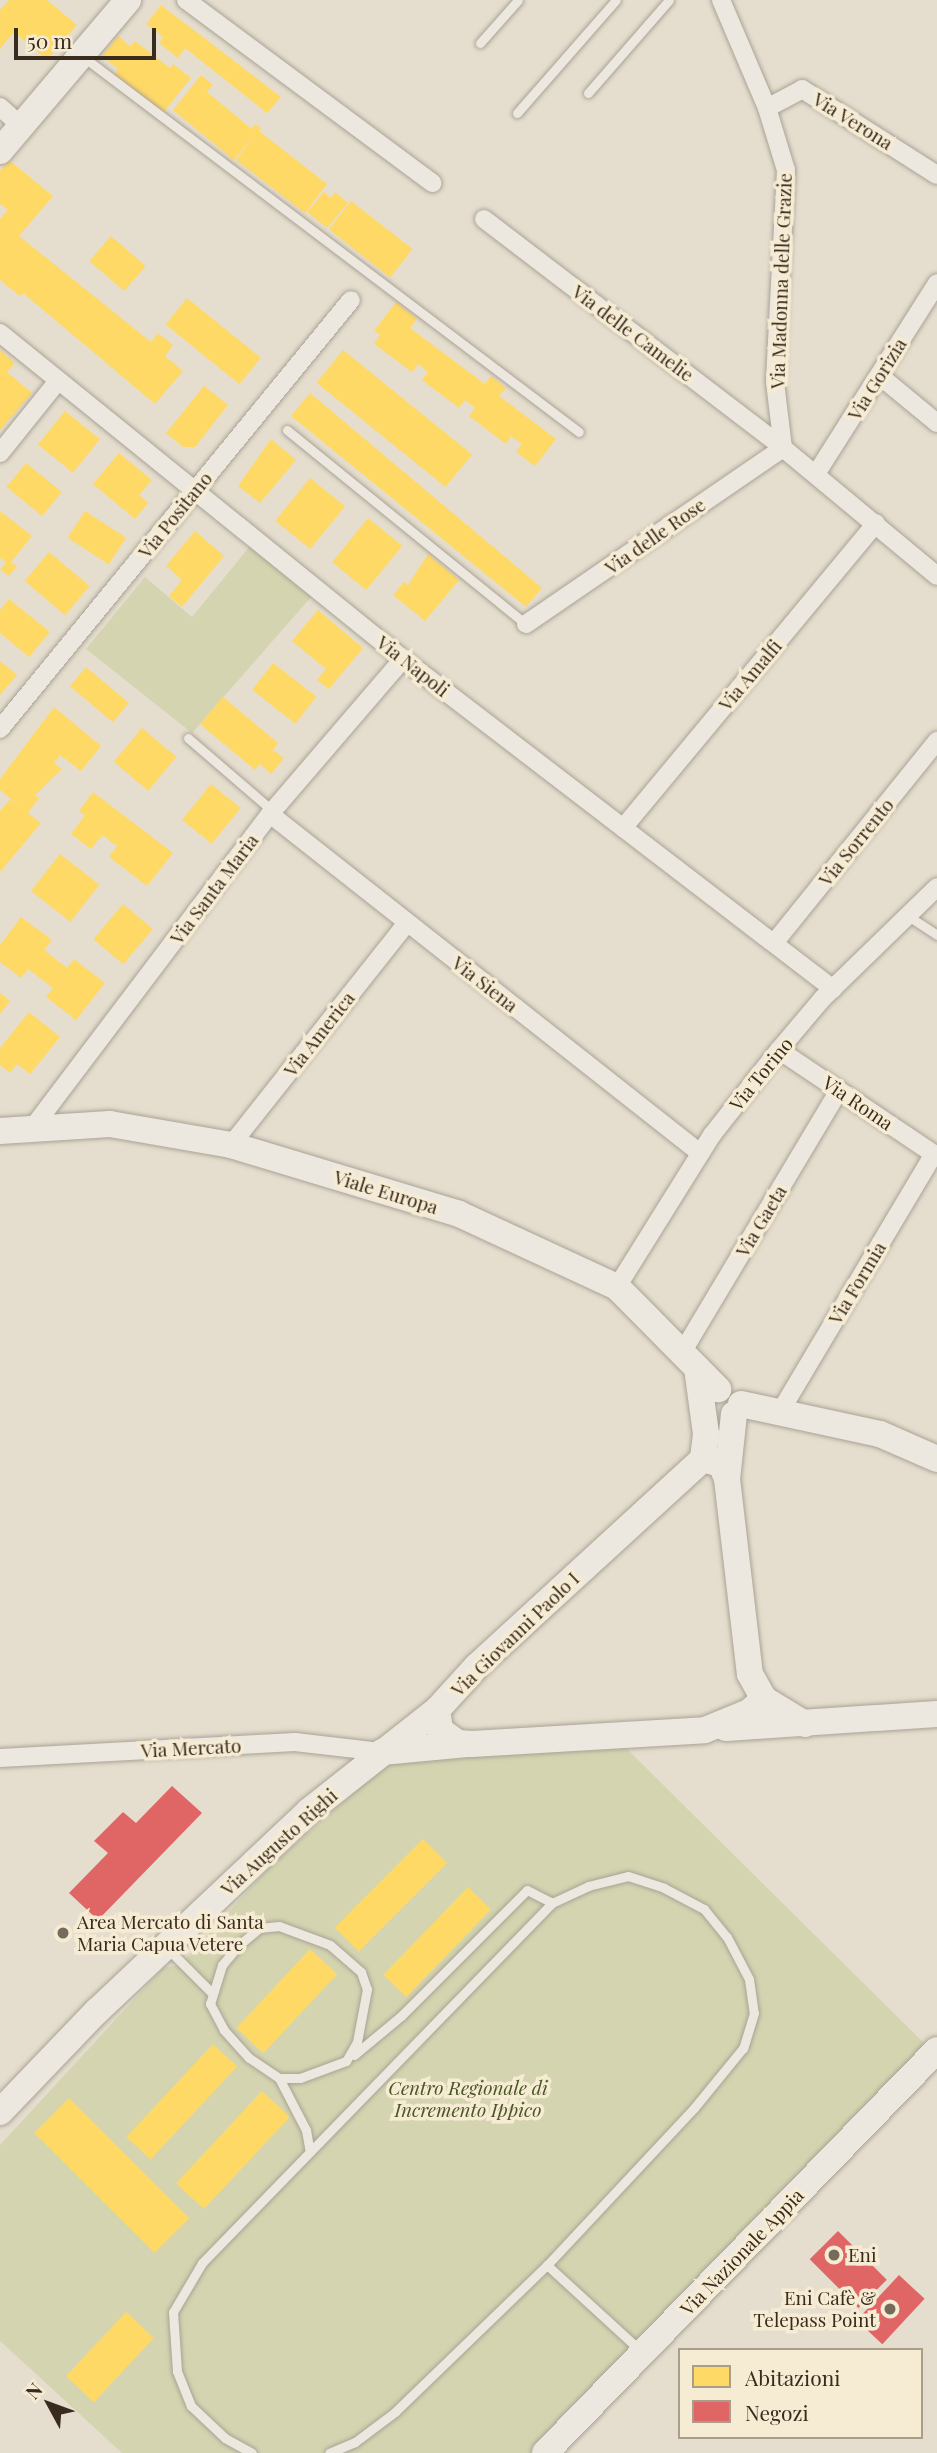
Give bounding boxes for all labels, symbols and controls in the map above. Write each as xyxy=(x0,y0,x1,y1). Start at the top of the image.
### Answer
scale bar xyxy=(18,14,159,58)
text: 50 m xyxy=(27,26,72,54)
street label: Via Verona xyxy=(808,87,898,155)
street label: Via Madonna delle Grazie xyxy=(766,172,796,390)
street label: Via delle Camelie xyxy=(568,280,698,386)
street label: Via Gorizia xyxy=(843,333,911,425)
street label: Via Positano xyxy=(133,467,217,563)
street label: Via delle Rose xyxy=(600,493,710,579)
street label: Via Napoli xyxy=(372,631,454,701)
street label: Via Amalfi xyxy=(713,634,787,716)
street label: Via Sorrento xyxy=(814,793,898,891)
street label: Via Santa Maria xyxy=(165,829,263,949)
street label: Via Siena xyxy=(447,951,523,1017)
street label: Via America xyxy=(279,987,359,1081)
street label: Via Torino xyxy=(724,1032,798,1116)
street label: Via Roma xyxy=(818,1071,898,1135)
street label: Viale Europa xyxy=(331,1165,441,1219)
street label: Via Gaeta xyxy=(731,1181,791,1261)
street label: Via Formia xyxy=(823,1238,891,1328)
street label: Via Giovanni Paolo I xyxy=(446,1567,584,1701)
street label: Via Mercato xyxy=(140,1734,242,1762)
street label: Via Augusto Righi xyxy=(216,1783,342,1901)
place label: Area Mercato di Santa Maria Capua Vetere xyxy=(77,1911,264,1955)
marker: Area Mercato di Santa Maria Capua Vetere xyxy=(55,1925,71,1941)
park label: Centro Regionale di Incremento Ippico xyxy=(388,2077,548,2121)
street label: Via Nazionale Appia xyxy=(675,2184,809,2320)
place label: Eni xyxy=(848,2244,876,2266)
marker: Eni xyxy=(826,2247,842,2263)
place label: Eni Cafè & Telepass Point xyxy=(753,2287,876,2331)
marker: Eni Cafè & Telepass Point xyxy=(882,2301,898,2317)
legend xyxy=(678,2348,923,2439)
text: Abitazioni xyxy=(745,2363,840,2391)
north arrow xyxy=(14,2369,84,2439)
text: N xyxy=(19,2377,47,2404)
text: Negozi xyxy=(745,2398,809,2426)

